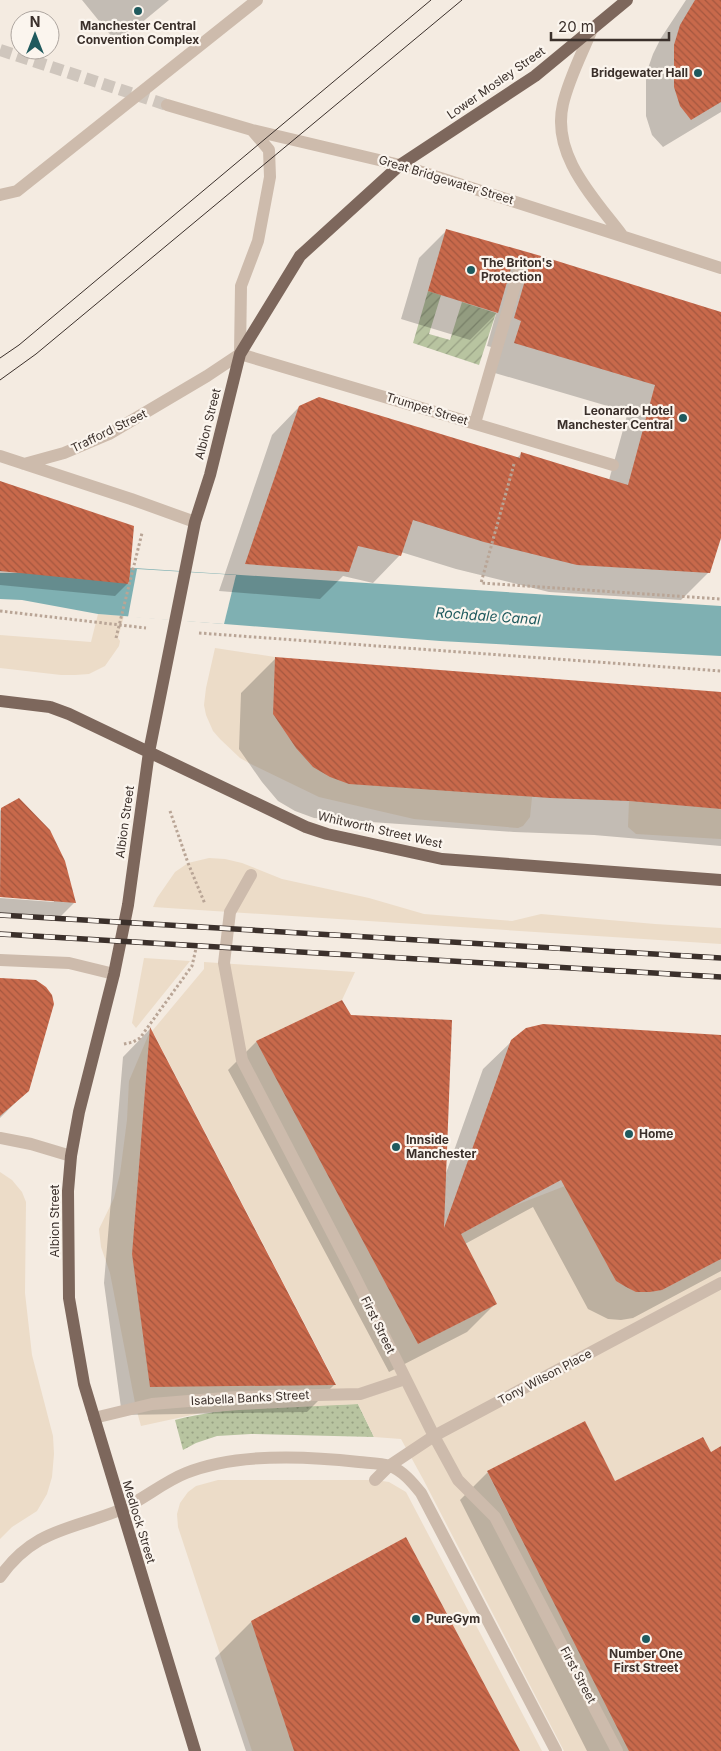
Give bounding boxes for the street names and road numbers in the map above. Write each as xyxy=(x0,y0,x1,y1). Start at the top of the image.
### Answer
street label: Lower Mosley Street xyxy=(444,43,548,122)
street label: Great Bridgewater Street xyxy=(377,152,516,207)
street label: Albion Street xyxy=(191,387,224,461)
street label: Trumpet Street xyxy=(384,389,470,428)
street label: Trafford Street xyxy=(68,406,149,455)
street label: Albion Street xyxy=(112,785,137,859)
street label: Whitworth Street West xyxy=(316,808,444,851)
street label: Albion Street xyxy=(47,1184,62,1257)
street label: First Street xyxy=(358,1294,399,1356)
street label: Tony Wilson Place xyxy=(495,1346,594,1408)
street label: Isabella Banks Street xyxy=(190,1387,310,1408)
street label: Medlock Street xyxy=(120,1479,159,1565)
street label: First Street xyxy=(557,1644,600,1706)

